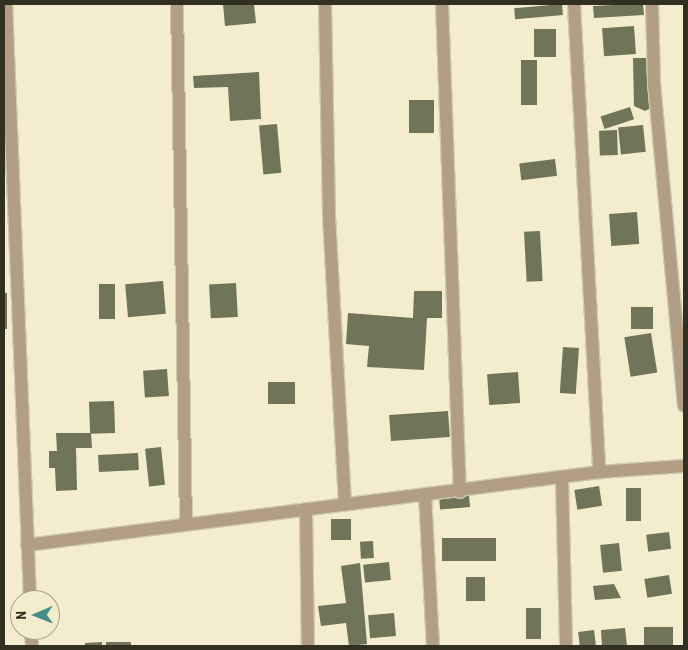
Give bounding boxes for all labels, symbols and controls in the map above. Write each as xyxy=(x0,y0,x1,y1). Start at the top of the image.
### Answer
north arrow xyxy=(10,590,60,640)
text: N xyxy=(13,611,29,620)

